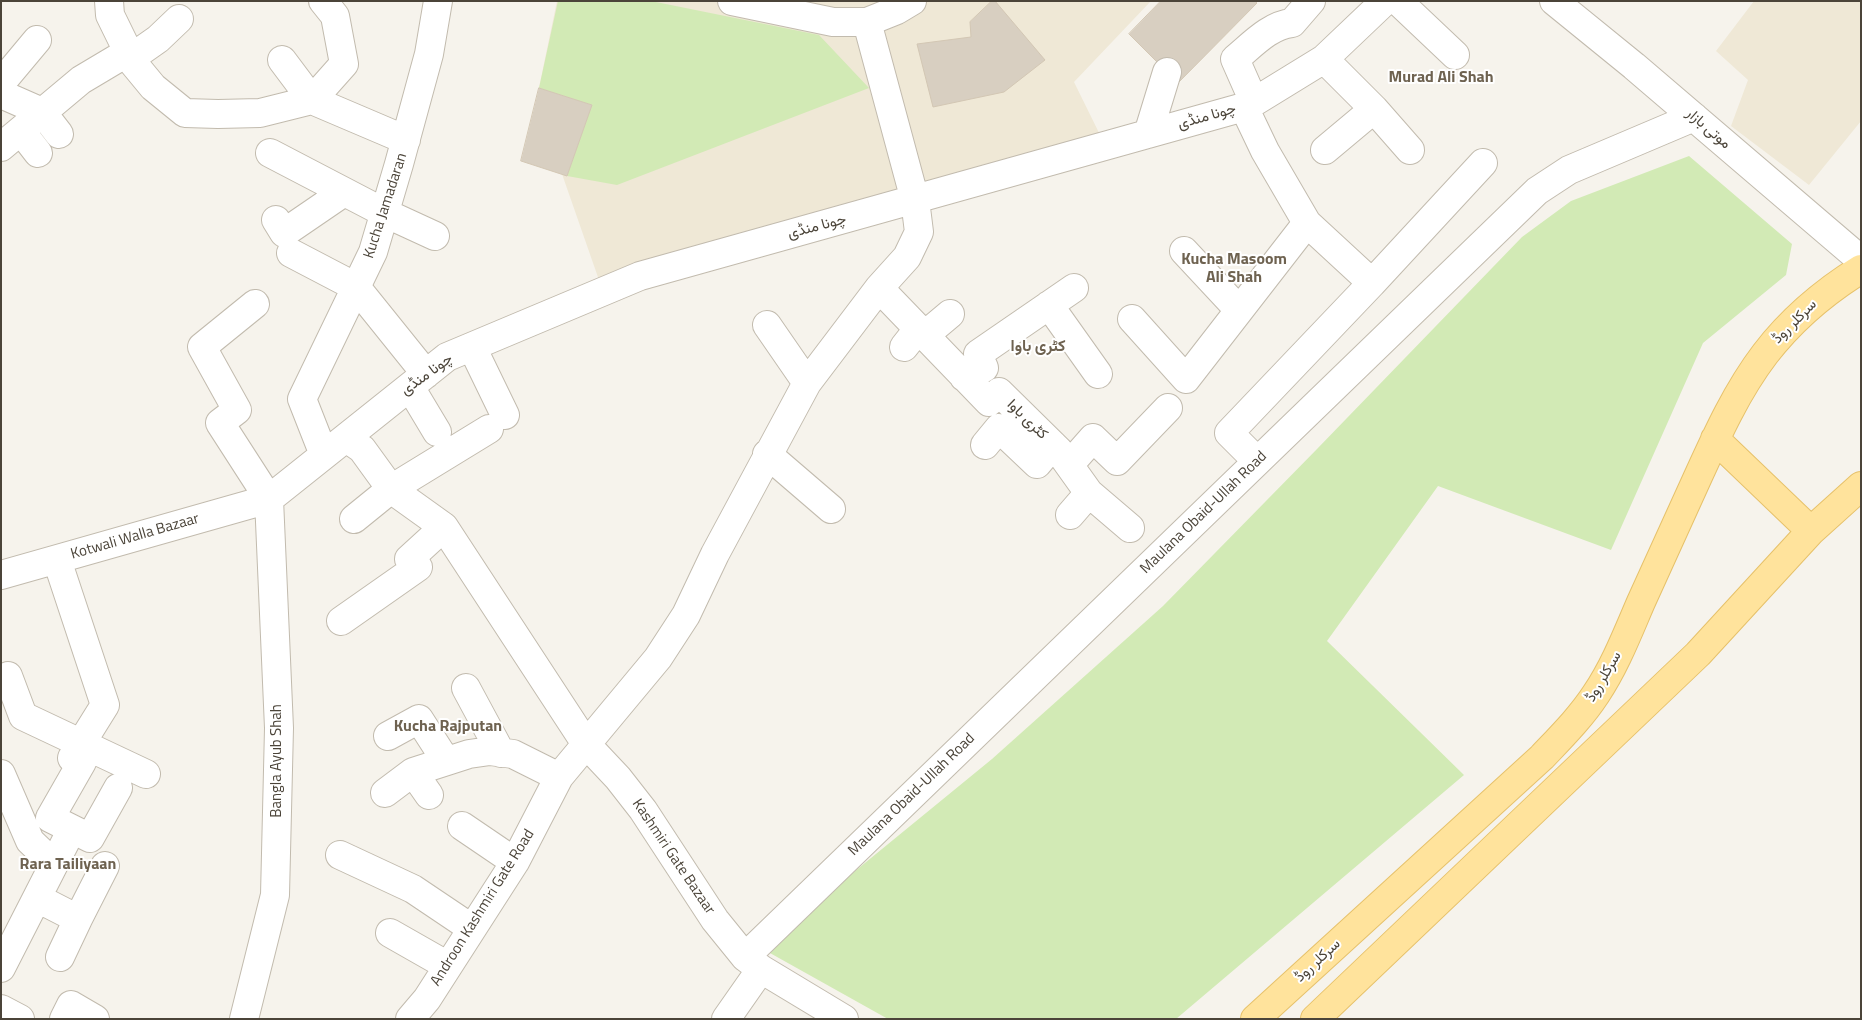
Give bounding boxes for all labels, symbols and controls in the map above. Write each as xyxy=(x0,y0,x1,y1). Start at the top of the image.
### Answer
district label: Murad Ali Shah xyxy=(1388,68,1494,88)
street label: چونا منڈی xyxy=(1176,100,1238,134)
street label: موتی بازار xyxy=(1682,105,1734,153)
street label: Kucha Jamadaran xyxy=(360,151,412,261)
street label: چونا منڈی xyxy=(786,211,848,243)
district label: Kucha Masoom Ali Shah xyxy=(1181,250,1287,288)
street label: سرکلر روڈ xyxy=(1769,296,1821,348)
district label: کٹری باوا xyxy=(1010,337,1066,357)
street label: چونا منڈی xyxy=(398,350,456,400)
street label: کٹری باوا xyxy=(1003,396,1051,444)
street label: Maulana Obaid-Ullah Road xyxy=(1137,448,1271,578)
street label: Kotwali Walla Bazaar xyxy=(69,510,201,564)
street label: سرکلر روڈ xyxy=(1582,648,1626,706)
street label: Bangla Ayub Shah xyxy=(268,704,286,818)
district label: Kucha Rajputan xyxy=(394,717,502,737)
street label: Maulana Obaid-Ullah Road xyxy=(845,730,979,860)
street label: Kashmiri Gate Bazaar xyxy=(628,796,718,918)
street label: Androon Kashmiri Gate Road xyxy=(427,826,539,990)
district label: Rara Tailiyaan xyxy=(20,855,116,875)
street label: سرکلر روڈ xyxy=(1292,935,1344,987)

